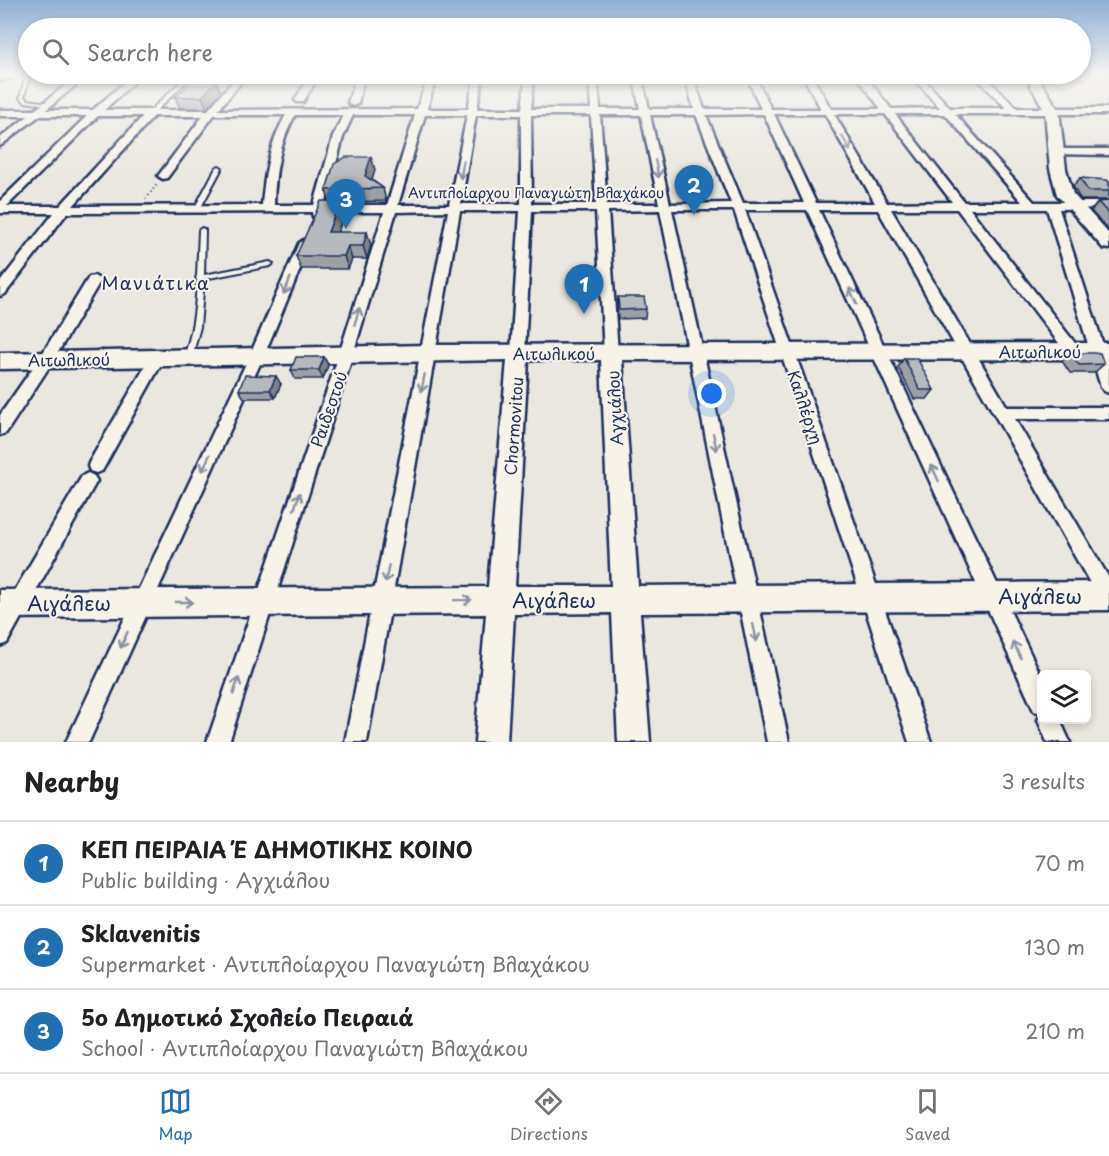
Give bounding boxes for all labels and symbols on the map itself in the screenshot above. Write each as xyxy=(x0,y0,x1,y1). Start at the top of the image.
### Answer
one-way arrow xyxy=(840,134,852,151)
one-way arrow xyxy=(652,159,663,179)
one-way arrow xyxy=(456,160,467,179)
pin: 2 xyxy=(674,166,714,215)
pin: 3 xyxy=(326,180,366,229)
street label: Αντιπλοίαρχου Παναγιώτη Βλαχάκου xyxy=(408,182,664,203)
pin: 1 xyxy=(564,264,604,314)
district label: Μανιάτικα xyxy=(102,269,210,296)
one-way arrow xyxy=(281,276,292,294)
one-way arrow xyxy=(846,288,858,306)
one-way arrow xyxy=(352,307,363,326)
street label: Αιτωλικού xyxy=(999,339,1081,363)
street label: Αιτωλικού xyxy=(513,341,595,365)
street label: Αιτωλικού xyxy=(28,346,110,372)
street label: Καλλέργη xyxy=(782,367,830,447)
street label: Ραιδεστού xyxy=(304,368,352,450)
street label: Αγχιάλου xyxy=(600,370,628,446)
one-way arrow xyxy=(417,372,428,392)
street label: Chormovitou xyxy=(498,376,528,476)
your location xyxy=(697,379,726,408)
one-way arrow xyxy=(710,432,721,452)
one-way arrow xyxy=(200,454,212,472)
one-way arrow xyxy=(928,465,940,483)
one-way arrow xyxy=(293,492,304,511)
one-way arrow xyxy=(381,564,392,583)
street label: Αιγάλεω xyxy=(998,581,1082,611)
street label: Αιγάλεω xyxy=(512,585,596,615)
street label: Αιγάλεω xyxy=(27,588,111,618)
one-way arrow xyxy=(453,595,473,606)
one-way arrow xyxy=(174,596,194,608)
one-way arrow xyxy=(750,623,761,642)
one-way arrow xyxy=(117,630,129,648)
one-way arrow xyxy=(1010,642,1022,660)
one-way arrow xyxy=(231,677,242,696)

